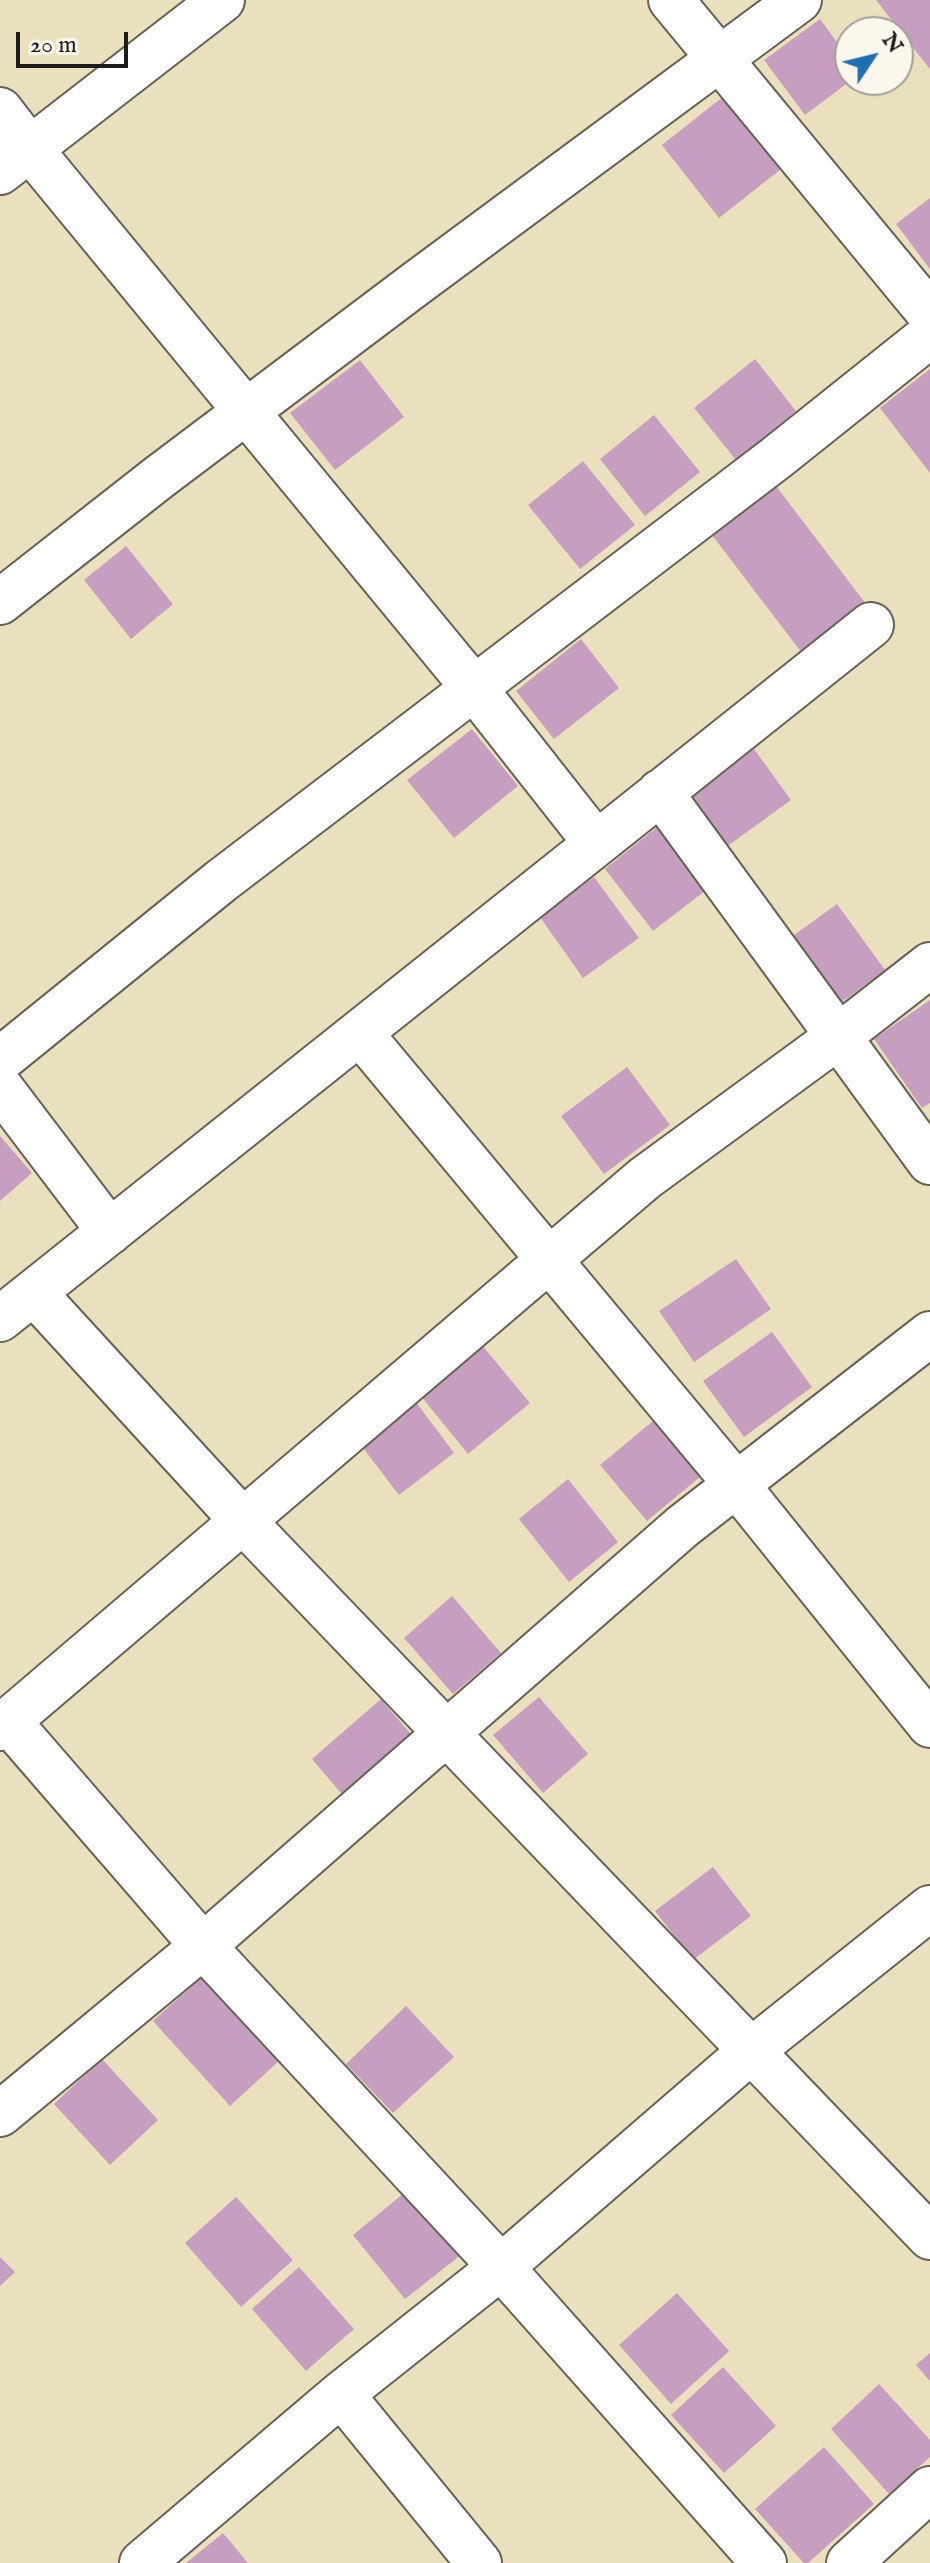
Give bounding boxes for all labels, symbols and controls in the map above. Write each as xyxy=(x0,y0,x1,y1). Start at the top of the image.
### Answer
scale bar xyxy=(20,16,132,66)
north arrow xyxy=(834,16,914,96)
text: N xyxy=(875,28,909,59)
text: 20 m xyxy=(30,30,77,61)

